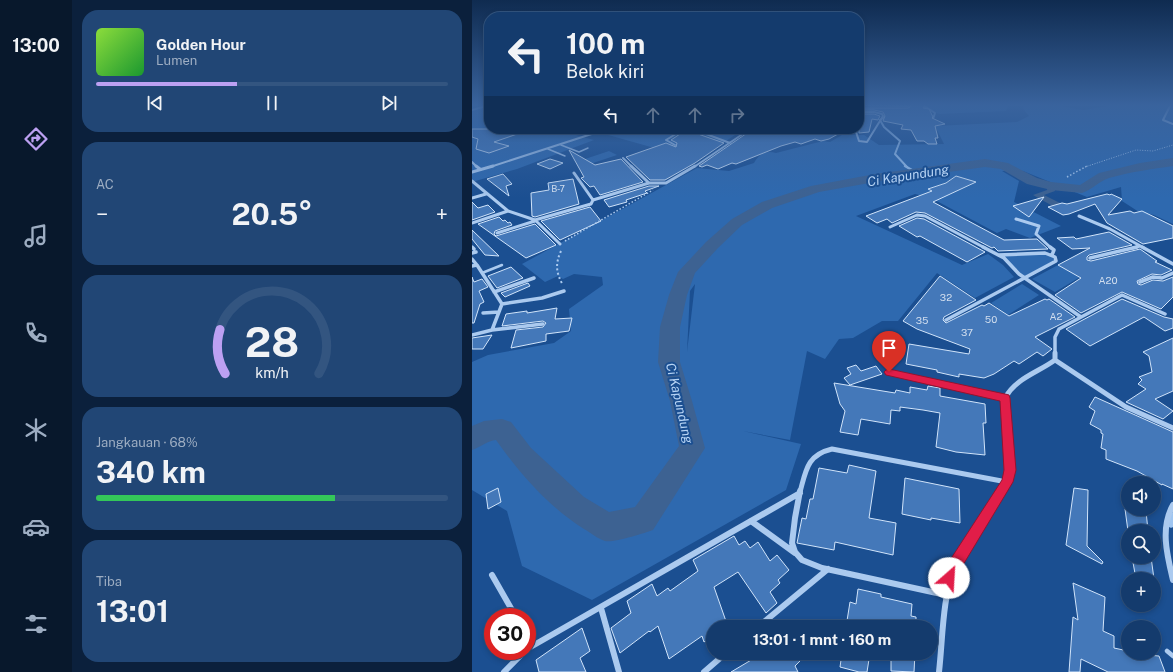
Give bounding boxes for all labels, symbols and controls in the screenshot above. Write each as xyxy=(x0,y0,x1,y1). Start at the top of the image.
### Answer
text: 100 m xyxy=(566,27,645,60)
icon: left xyxy=(500,28,552,80)
text: 13:00 xyxy=(12,35,60,56)
text: Golden Hour xyxy=(156,36,246,53)
text: Lumen xyxy=(156,53,197,68)
text: Belok kiri xyxy=(566,61,644,82)
icon: previous xyxy=(144,92,166,114)
icon: pause xyxy=(261,92,283,114)
icon: next xyxy=(378,92,400,114)
icon: left xyxy=(600,104,622,126)
icon: ahead xyxy=(642,104,664,126)
icon: ahead xyxy=(684,104,706,126)
icon: right xyxy=(726,104,748,126)
icon: directions xyxy=(22,125,50,153)
water label: Ci Kapundung xyxy=(866,162,950,189)
text: AC xyxy=(96,177,114,192)
house number: B-7 xyxy=(551,183,565,194)
text: 20.5° xyxy=(232,196,312,232)
text: − xyxy=(96,201,108,227)
text: + xyxy=(436,201,448,227)
icon: music xyxy=(22,222,50,250)
house number: A20 xyxy=(1098,274,1118,286)
house number: 32 xyxy=(940,291,952,303)
house number: A2 xyxy=(1049,310,1063,322)
house number: 50 xyxy=(985,313,997,325)
house number: 35 xyxy=(916,314,928,326)
text: 28 xyxy=(245,317,299,366)
icon: phone xyxy=(22,319,50,347)
house number: 37 xyxy=(961,326,973,338)
pin xyxy=(872,331,906,372)
icon: arrive xyxy=(878,337,900,359)
water label: Ci Kapundung xyxy=(663,361,696,445)
text: km/h xyxy=(255,364,289,381)
icon: climate xyxy=(22,416,50,444)
text: Jangkauan · 68% xyxy=(96,435,198,450)
text: 340 km xyxy=(96,454,206,490)
map controls xyxy=(1121,476,1161,660)
button: sound xyxy=(1121,476,1161,516)
icon: car xyxy=(22,513,50,541)
button: search xyxy=(1121,524,1161,564)
position arrow xyxy=(928,557,970,599)
button: + xyxy=(1121,572,1161,612)
text: Tiba xyxy=(96,574,122,589)
text: 13:01 xyxy=(96,593,169,629)
speed limit sign: 30 xyxy=(484,608,536,660)
icon: filters xyxy=(22,610,50,638)
button: − xyxy=(1121,620,1161,660)
text: 13:01 · 1 mnt · 160 m xyxy=(753,631,891,648)

